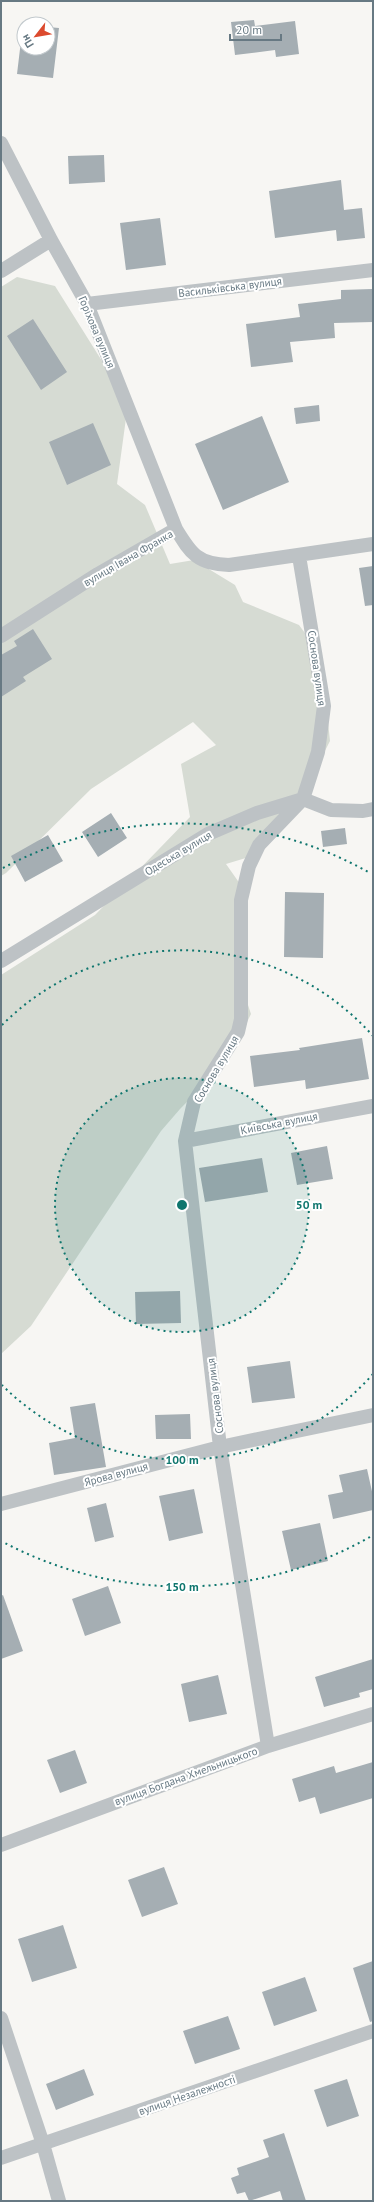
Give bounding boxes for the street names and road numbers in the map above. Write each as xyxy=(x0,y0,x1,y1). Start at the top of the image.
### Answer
street label: Васильківська вулиця xyxy=(177,274,283,300)
street label: Горіхова вулиця xyxy=(76,294,118,370)
street label: вулиця Івана Франка xyxy=(81,527,175,589)
street label: Соснова вулиця xyxy=(305,630,329,706)
street label: Одеська вулиця xyxy=(142,828,214,878)
street label: Соснова вулиця xyxy=(190,1033,242,1105)
street label: Київська вулиця xyxy=(239,1109,319,1137)
street label: Соснова вулиця xyxy=(203,1358,227,1434)
street label: Ярова вулиця xyxy=(83,1459,149,1489)
street label: вулиця Богдана Хмельницького xyxy=(113,1744,260,1808)
street label: вулиця Незалежності xyxy=(137,2072,237,2118)

